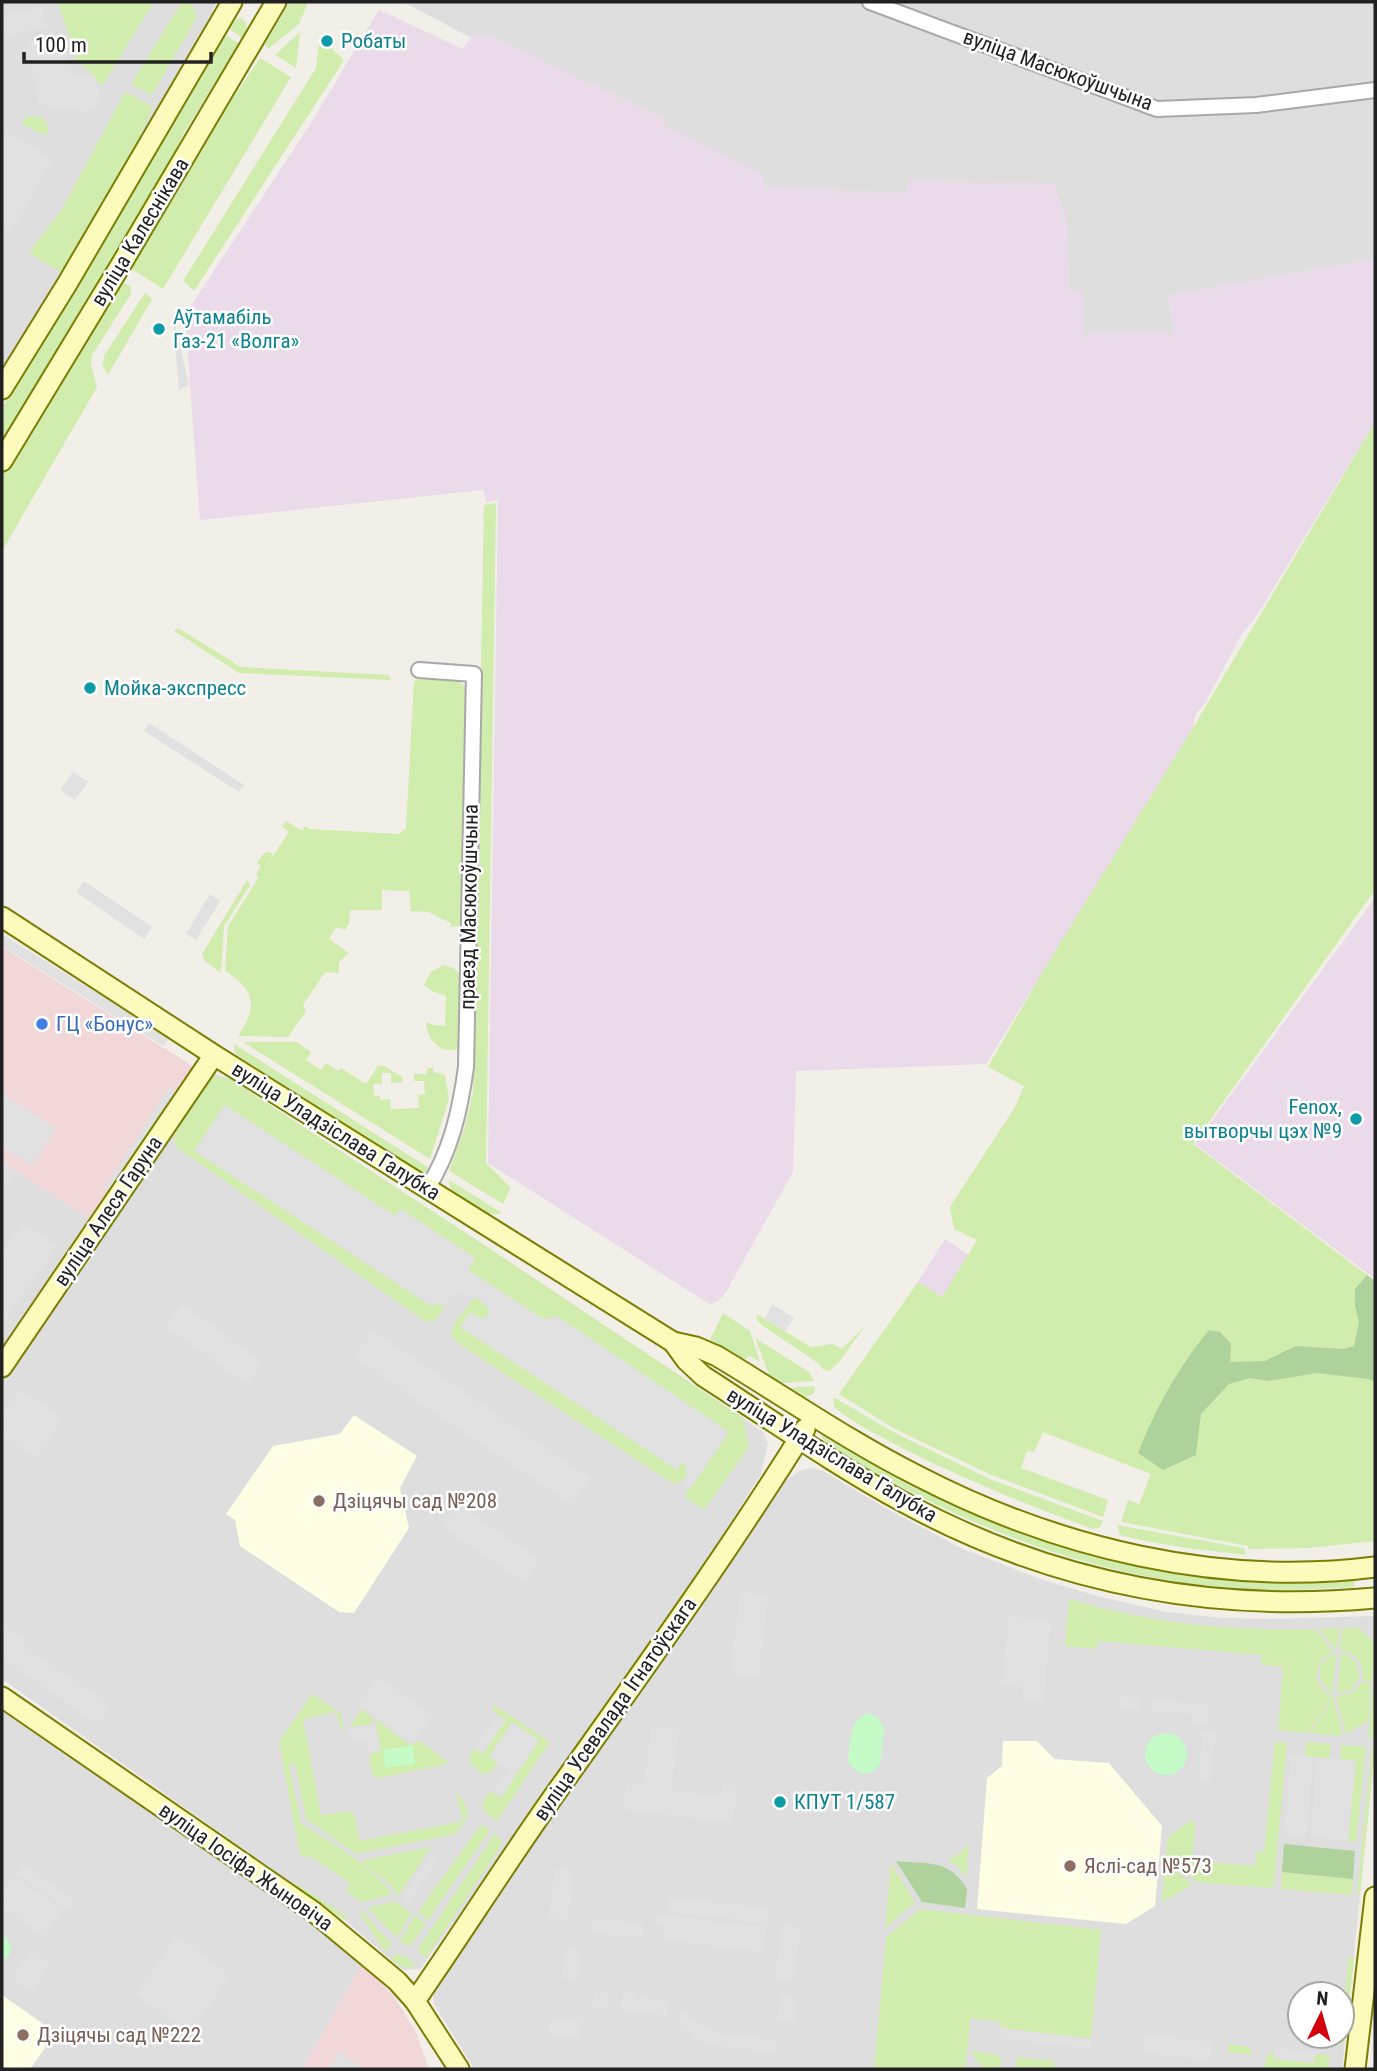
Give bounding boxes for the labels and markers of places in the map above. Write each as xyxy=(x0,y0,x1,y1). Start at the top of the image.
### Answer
place label: Робаты xyxy=(341,29,406,53)
marker: Робаты xyxy=(319,33,335,49)
place label: Аўтамабіль Газ-21 «Волга» xyxy=(173,305,299,353)
marker: Аўтамабіль Газ-21 «Волга» xyxy=(151,321,167,337)
place label: Мойка-экспресс xyxy=(104,676,246,700)
marker: Мойка-экспресс xyxy=(82,680,98,696)
place label: ГЦ «Бонус» xyxy=(56,1012,153,1036)
marker: ГЦ «Бонус» xyxy=(34,1016,50,1032)
place label: Fenox, вытворчы цэх №9 xyxy=(1184,1095,1342,1143)
marker: Fenox, вытворчы цэх №9 xyxy=(1348,1111,1364,1127)
place label: Дзіцячы сад №208 xyxy=(333,1489,497,1513)
marker: Дзіцячы сад №208 xyxy=(311,1493,327,1509)
place label: КПУТ 1/587 xyxy=(794,1790,895,1814)
marker: КПУТ 1/587 xyxy=(772,1794,788,1810)
place label: Яслі-сад №573 xyxy=(1084,1854,1212,1878)
marker: Яслі-сад №573 xyxy=(1062,1858,1078,1874)
place label: Дзіцячы сад №222 xyxy=(37,2023,201,2047)
marker: Дзіцячы сад №222 xyxy=(15,2027,31,2043)

